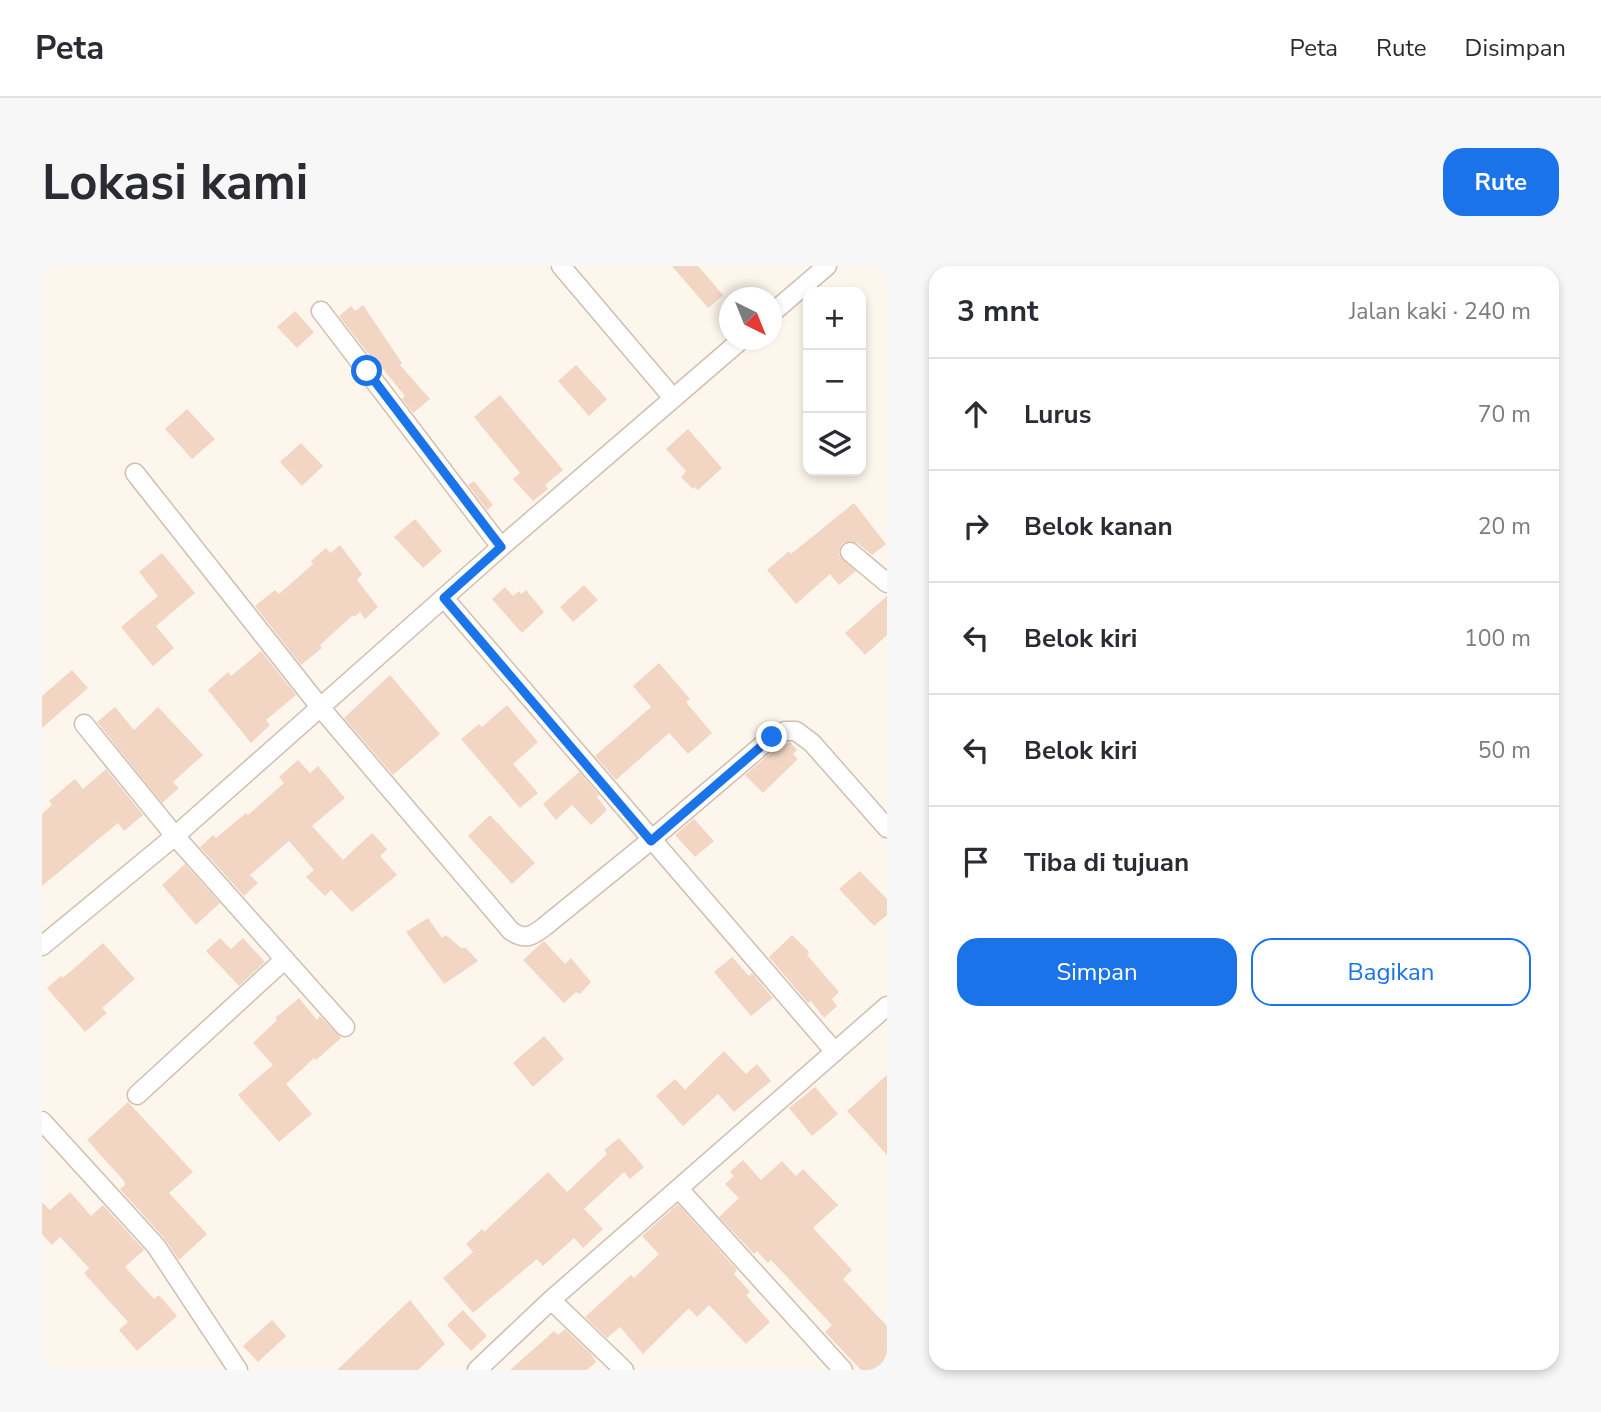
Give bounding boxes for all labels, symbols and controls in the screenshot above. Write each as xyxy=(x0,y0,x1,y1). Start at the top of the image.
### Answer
text: Peta xyxy=(35,26,104,71)
text: Peta xyxy=(1289,32,1338,64)
text: Rute xyxy=(1376,32,1427,64)
text: Disimpan xyxy=(1465,32,1566,64)
button: Rute xyxy=(1443,148,1559,216)
text: Lokasi kami xyxy=(42,149,308,216)
north arrow xyxy=(719,287,782,350)
map controls xyxy=(803,287,866,476)
button: + xyxy=(803,287,866,350)
text: 3 mnt xyxy=(957,291,1038,332)
text: Jalan kaki · 240 m xyxy=(1349,296,1531,327)
button: − xyxy=(803,350,866,413)
route start xyxy=(351,355,382,386)
icon: ahead xyxy=(957,395,995,433)
text: Lurus xyxy=(1024,397,1091,432)
text: 70 m xyxy=(1478,399,1531,430)
button: layers xyxy=(803,413,866,476)
icon: right xyxy=(957,507,995,545)
text: Belok kanan xyxy=(1024,509,1173,544)
text: 20 m xyxy=(1478,511,1531,542)
icon: left xyxy=(957,619,995,657)
text: Belok kiri xyxy=(1024,621,1137,656)
text: 100 m xyxy=(1464,623,1531,654)
route end xyxy=(756,721,787,752)
icon: left xyxy=(957,731,995,769)
text: Belok kiri xyxy=(1024,733,1137,768)
text: 50 m xyxy=(1478,735,1531,766)
icon: arrive xyxy=(957,843,995,881)
text: Tiba di tujuan xyxy=(1024,845,1189,880)
button: Simpan xyxy=(957,938,1237,1006)
button: Bagikan xyxy=(1251,938,1531,1006)

